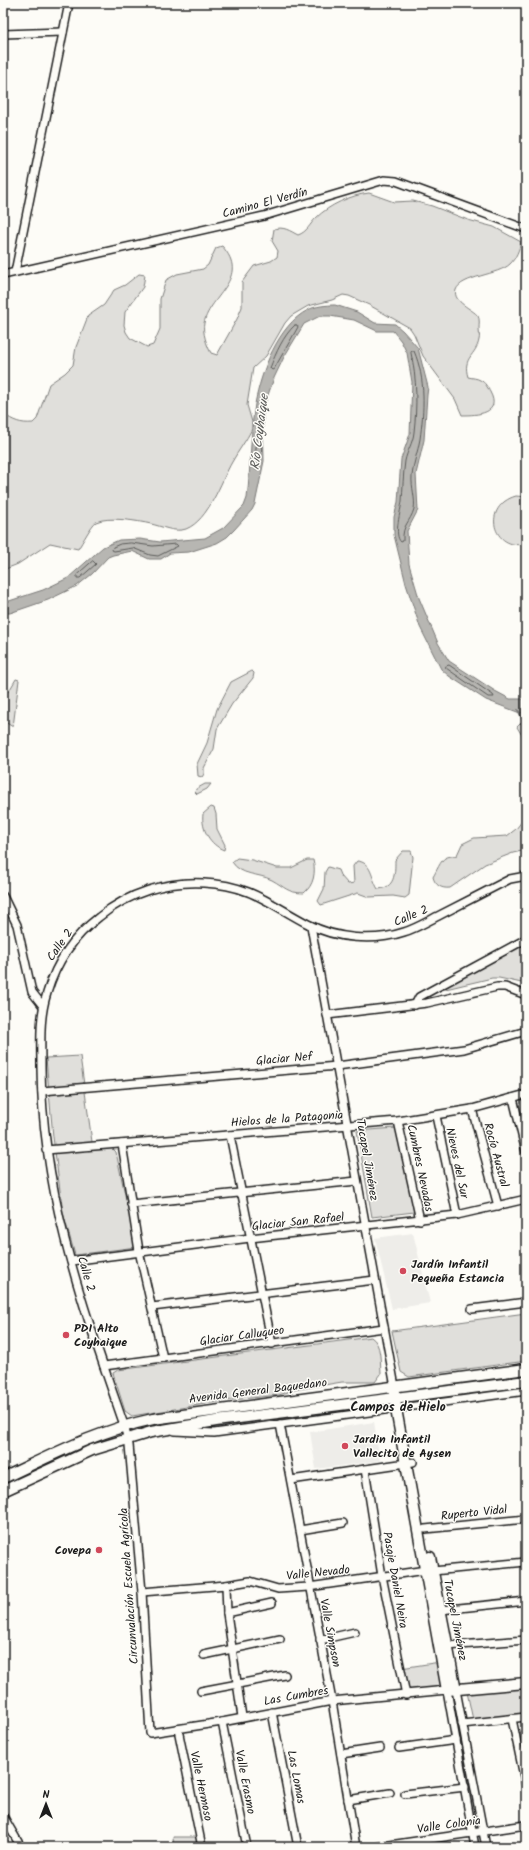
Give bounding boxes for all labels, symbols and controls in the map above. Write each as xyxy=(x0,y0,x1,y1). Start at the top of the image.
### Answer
street label: Camino El Verdín xyxy=(220,182,310,224)
water label: Río Coyhaique xyxy=(245,392,275,471)
street label: Calle 2 xyxy=(391,900,431,932)
street label: Calle 2 xyxy=(42,925,78,965)
street label: Glaciar Nef xyxy=(255,1047,314,1071)
street label: Hielos de la Patagonia xyxy=(230,1106,344,1132)
street label: Tucapel Jiménez xyxy=(350,1118,384,1202)
street label: Rocío Austral xyxy=(478,1121,514,1190)
street label: Cumbres Nevadas xyxy=(401,1122,439,1214)
street label: Nieves del Sur xyxy=(440,1126,474,1201)
street label: Glaciar San Rafael xyxy=(251,1208,345,1236)
street label: Calle 2 xyxy=(72,1254,100,1294)
place label: Jardín Infantil Pequeña Estancia xyxy=(411,1255,504,1288)
marker: Jardín Infantil Pequeña Estancia xyxy=(398,1266,408,1276)
place label: PDI Alto Coyhaique xyxy=(74,1319,127,1352)
street label: Glaciar Calluqueo xyxy=(198,1321,286,1351)
marker: PDI Alto Coyhaique xyxy=(61,1330,71,1340)
street label: Avenida General Baquedano xyxy=(188,1373,328,1409)
district label: Campos de Hielo xyxy=(350,1397,446,1418)
place label: Jardin Infantil Vallecito de Aysen xyxy=(353,1430,451,1463)
marker: Jardin Infantil Vallecito de Aysen xyxy=(340,1441,350,1451)
street label: Ruperto Vidal xyxy=(440,1500,508,1526)
street label: Circunvalación Escuela Agrícola xyxy=(114,1507,144,1665)
street label: Pasaje Daniel Neira xyxy=(377,1530,413,1630)
place label: Covepa xyxy=(55,1541,91,1560)
marker: Covepa xyxy=(94,1545,104,1555)
street label: Valle Nevado xyxy=(285,1560,351,1586)
street label: Tucapel Jiménez xyxy=(438,1578,472,1662)
street label: Valle Simpson xyxy=(314,1597,346,1669)
street label: Las Cumbres xyxy=(262,1681,330,1711)
street label: Valle Erasmo xyxy=(229,1748,261,1816)
street label: Las Lomas xyxy=(281,1748,311,1806)
street label: Valle Hermoso xyxy=(184,1749,218,1823)
north arrow xyxy=(26,1784,66,1824)
text: N xyxy=(43,1786,50,1804)
street label: Valle Colonia xyxy=(416,1811,482,1839)

